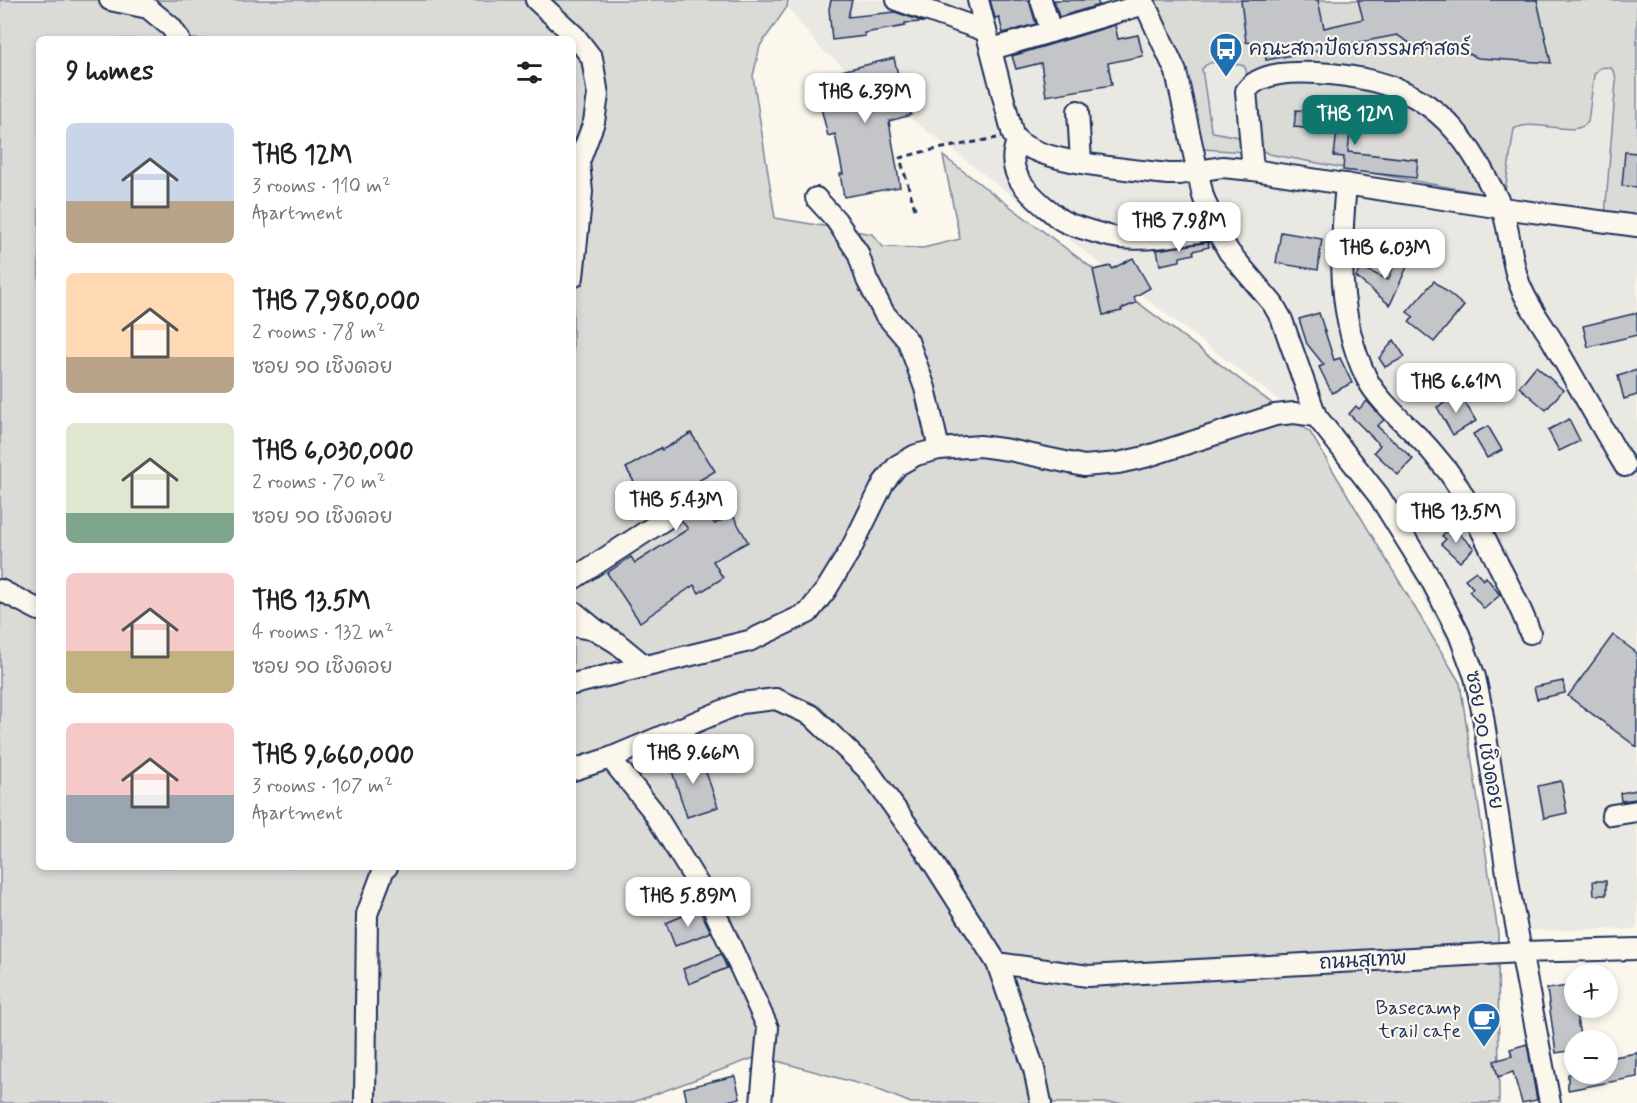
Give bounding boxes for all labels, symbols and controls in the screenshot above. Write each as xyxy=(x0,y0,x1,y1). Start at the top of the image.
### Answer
bus stop icon: คณะสถาปัตยกรรมศาสตร์ xyxy=(1208,31,1244,78)
place label: คณะสถาปัตยกรรมศาสตร์ xyxy=(1249,35,1471,63)
text: 9 homes xyxy=(66,55,154,89)
icon: filters xyxy=(513,56,546,89)
pin: THB 6.39M xyxy=(796,73,934,124)
text: THB 6.39M xyxy=(819,79,911,106)
pin: THB 12M xyxy=(1300,95,1410,146)
text: THB 12M xyxy=(1316,101,1394,128)
text: THB 12M xyxy=(252,139,352,173)
icon: home xyxy=(114,147,186,219)
text: 3 rooms · 110 m² xyxy=(252,173,391,200)
text: Apartment xyxy=(252,200,343,227)
pin: THB 7.98M xyxy=(1110,202,1248,253)
text: THB 7.98M xyxy=(1132,208,1226,235)
pin: THB 6.03M xyxy=(1316,229,1454,280)
text: THB 6.03M xyxy=(1339,235,1431,262)
text: THB 7,980,000 xyxy=(252,285,420,319)
icon: home xyxy=(114,297,186,369)
text: 2 rooms · 78 m² xyxy=(252,319,385,346)
text: ซอย ๑๐ เชิงดอย xyxy=(252,354,393,381)
pin: THB 6.61M xyxy=(1387,363,1525,414)
text: THB 6.61M xyxy=(1411,369,1501,396)
text: THB 6,030,000 xyxy=(252,435,414,469)
icon: home xyxy=(114,447,186,519)
text: 2 rooms · 70 m² xyxy=(252,469,386,496)
pin: THB 5.43M xyxy=(607,481,745,532)
text: THB 5.43M xyxy=(629,487,723,514)
pin: THB 13.5M xyxy=(1387,493,1525,544)
text: THB 13.5M xyxy=(1410,499,1502,526)
text: ซอย ๑๐ เชิงดอย xyxy=(252,504,393,531)
text: THB 13.5M xyxy=(252,585,371,619)
icon: home xyxy=(114,597,186,669)
text: 4 rooms · 132 m² xyxy=(252,619,393,646)
text: ซอย ๑๐ เชิงดอย xyxy=(252,654,393,681)
street label: ซอย ๑๐ เชิงดอย xyxy=(1458,668,1510,812)
pin: THB 9.66M xyxy=(624,734,762,785)
text: THB 9,660,000 xyxy=(252,739,414,773)
text: THB 9.66M xyxy=(647,740,739,767)
icon: home xyxy=(114,747,186,819)
text: 3 rooms · 107 m² xyxy=(252,773,393,800)
text: Apartment xyxy=(252,800,343,827)
pin: THB 5.89M xyxy=(619,877,757,928)
text: THB 5.89M xyxy=(640,883,736,910)
street label: ถนนสุเทพ xyxy=(1319,945,1408,978)
map controls xyxy=(1564,964,1618,1084)
button: + xyxy=(1564,964,1618,1018)
place label: Basecamp trail cafe xyxy=(1376,995,1461,1045)
cafe icon: Basecamp trail cafe xyxy=(1466,1001,1502,1048)
button: − xyxy=(1564,1030,1618,1084)

